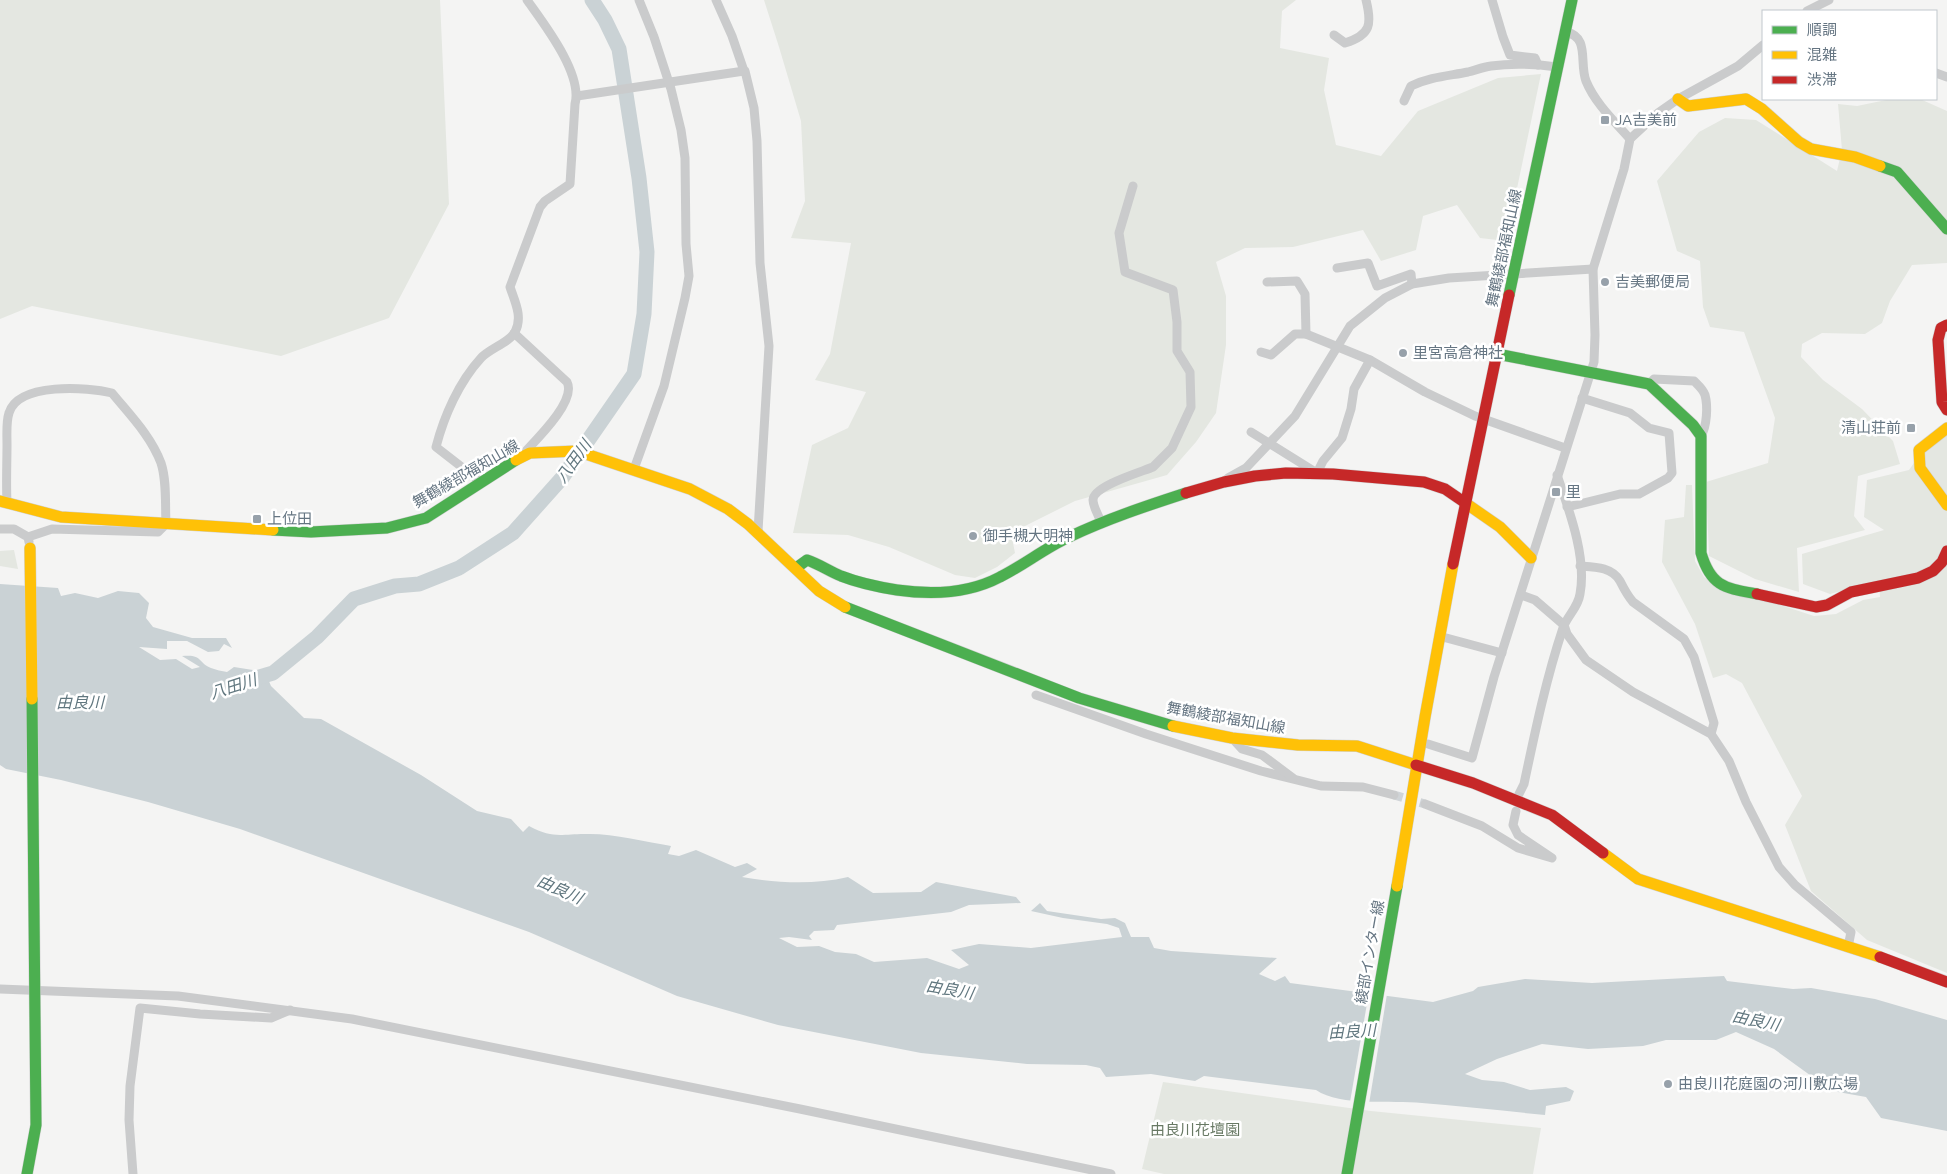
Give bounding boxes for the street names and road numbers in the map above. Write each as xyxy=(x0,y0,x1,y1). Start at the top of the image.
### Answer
street label: 舞鶴綾部福知山線 xyxy=(1483,187,1524,308)
street label: 舞鶴綾部福知山線 xyxy=(410,436,522,511)
street label: 舞鶴綾部福知山線 xyxy=(1166,699,1287,736)
street label: 綾部インター線 xyxy=(1352,899,1387,1005)

